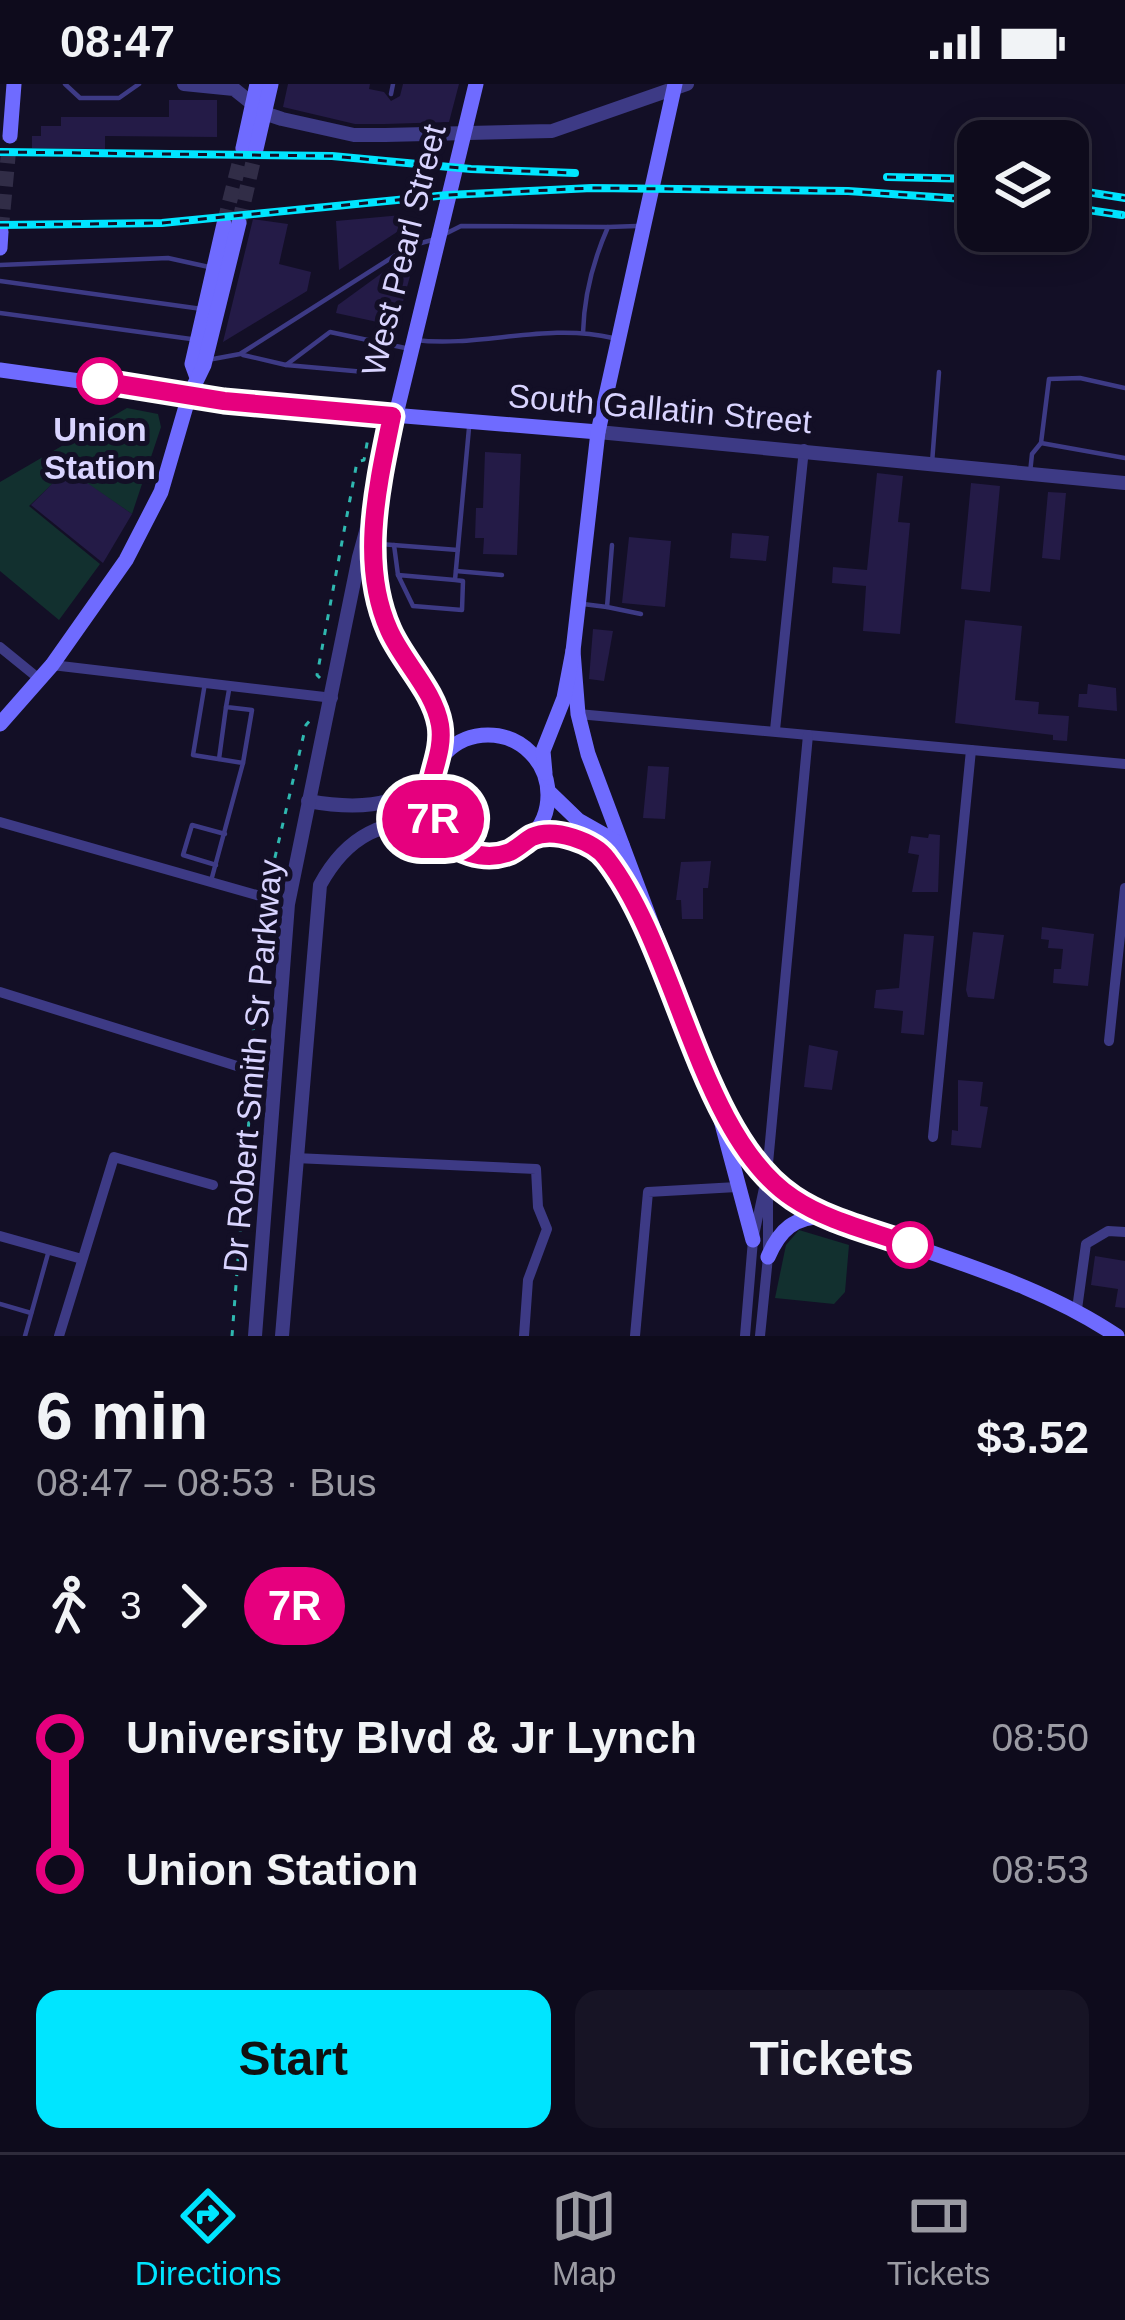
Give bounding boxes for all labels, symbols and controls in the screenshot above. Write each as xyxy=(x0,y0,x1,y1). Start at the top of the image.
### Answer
text: 08:47 xyxy=(60,16,175,67)
street label: West Pearl Street xyxy=(354,120,453,380)
map controls xyxy=(957,120,1089,252)
button: layers xyxy=(957,120,1089,252)
marker: Union Station xyxy=(78,359,122,403)
street label: South Gallatin Street xyxy=(507,377,813,440)
place label: Union Station xyxy=(44,411,156,486)
line badge: 7R xyxy=(379,780,487,858)
text: 7R xyxy=(406,795,460,842)
street label: Dr Robert Smith Sr Parkway xyxy=(216,858,289,1274)
unlabelled marker xyxy=(888,1223,932,1267)
text: 6 min xyxy=(36,1379,208,1453)
text: $3.52 xyxy=(976,1412,1089,1463)
text: 08:47 – 08:53 · Bus xyxy=(36,1461,376,1504)
icon: walk xyxy=(36,1573,102,1639)
icon: forward xyxy=(160,1573,226,1639)
text: 7R xyxy=(268,1582,321,1629)
text: 3 xyxy=(120,1584,142,1627)
text: University Blvd & Jr Lynch xyxy=(126,1712,697,1763)
text: 08:50 xyxy=(991,1716,1089,1759)
text: Union Station xyxy=(126,1844,418,1895)
text: 08:53 xyxy=(991,1848,1089,1891)
button: Start xyxy=(36,1990,551,2128)
button: Tickets xyxy=(575,1990,1089,2128)
tab: Directions xyxy=(135,2183,282,2293)
tab: Map xyxy=(551,2183,617,2293)
tab: Tickets xyxy=(887,2183,990,2293)

